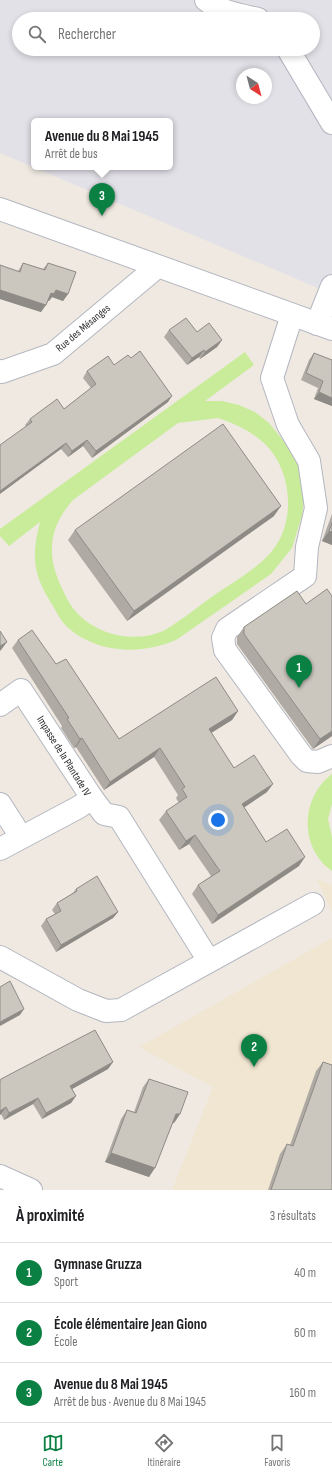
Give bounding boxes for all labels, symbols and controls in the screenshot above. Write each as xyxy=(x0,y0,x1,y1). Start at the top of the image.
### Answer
search box xyxy=(12,12,320,56)
icon: search xyxy=(26,23,48,45)
text: Rechercher xyxy=(58,25,116,44)
north arrow xyxy=(236,68,272,104)
popup xyxy=(31,118,173,170)
text: Avenue du 8 Mai 1945 xyxy=(45,127,159,146)
text: Arrêt de bus xyxy=(45,146,98,162)
pin: 3 xyxy=(89,183,115,216)
street label: Rue des Mésanges xyxy=(53,301,113,355)
pin: 1 xyxy=(286,655,312,688)
street label: Impasse de la Plantade IV xyxy=(34,714,94,798)
your location xyxy=(208,810,228,830)
pin: 2 xyxy=(241,1034,267,1067)
text: À proximité xyxy=(16,1206,84,1226)
text: 3 résultats xyxy=(270,1208,316,1224)
text: Gymnase Gruzza xyxy=(54,1255,142,1274)
text: 1 xyxy=(26,1265,32,1281)
text: 40 m xyxy=(294,1265,316,1281)
text: Sport xyxy=(54,1274,78,1290)
text: École élémentaire Jean Giono xyxy=(54,1315,207,1334)
text: 2 xyxy=(26,1325,32,1341)
text: 60 m xyxy=(294,1325,316,1341)
text: École xyxy=(54,1334,77,1350)
text: Avenue du 8 Mai 1945 xyxy=(54,1375,168,1394)
text: 3 xyxy=(26,1385,32,1401)
text: 160 m xyxy=(290,1385,316,1401)
text: Arrêt de bus · Avenue du 8 Mai 1945 xyxy=(54,1394,206,1410)
tab: Carte xyxy=(42,1432,64,1469)
tab: Itinéraire xyxy=(147,1432,181,1469)
tab: Favoris xyxy=(264,1432,290,1469)

